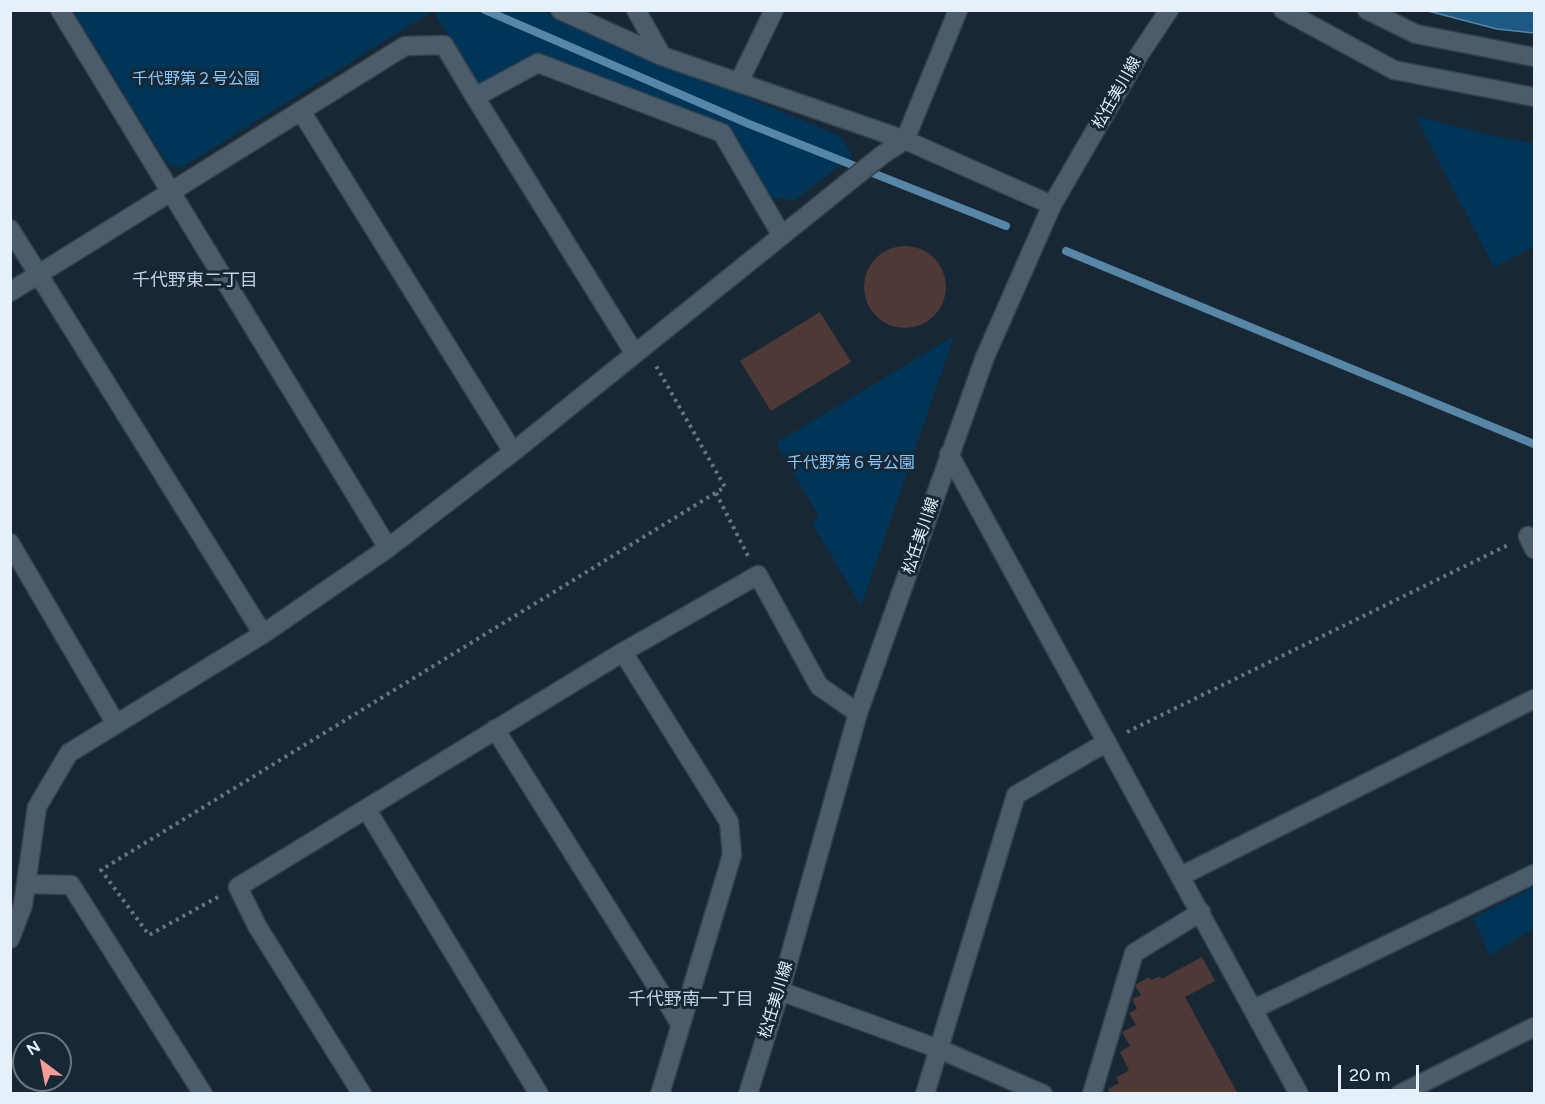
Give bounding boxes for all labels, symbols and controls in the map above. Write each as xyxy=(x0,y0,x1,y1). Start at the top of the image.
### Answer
street label: 松任美川線 xyxy=(1089,54,1145,132)
park label: 千代野第２号公園 xyxy=(132,69,260,89)
district label: 千代野東二丁目 xyxy=(132,270,258,292)
park label: 千代野第６号公園 xyxy=(787,453,915,473)
street label: 松任美川線 xyxy=(899,495,943,577)
street label: 松任美川線 xyxy=(755,959,797,1041)
district label: 千代野南一丁目 xyxy=(628,989,754,1011)
north arrow xyxy=(12,1032,72,1092)
text: N xyxy=(23,1037,44,1059)
scale bar xyxy=(1341,1053,1422,1091)
text: 20 m xyxy=(1349,1064,1390,1086)

